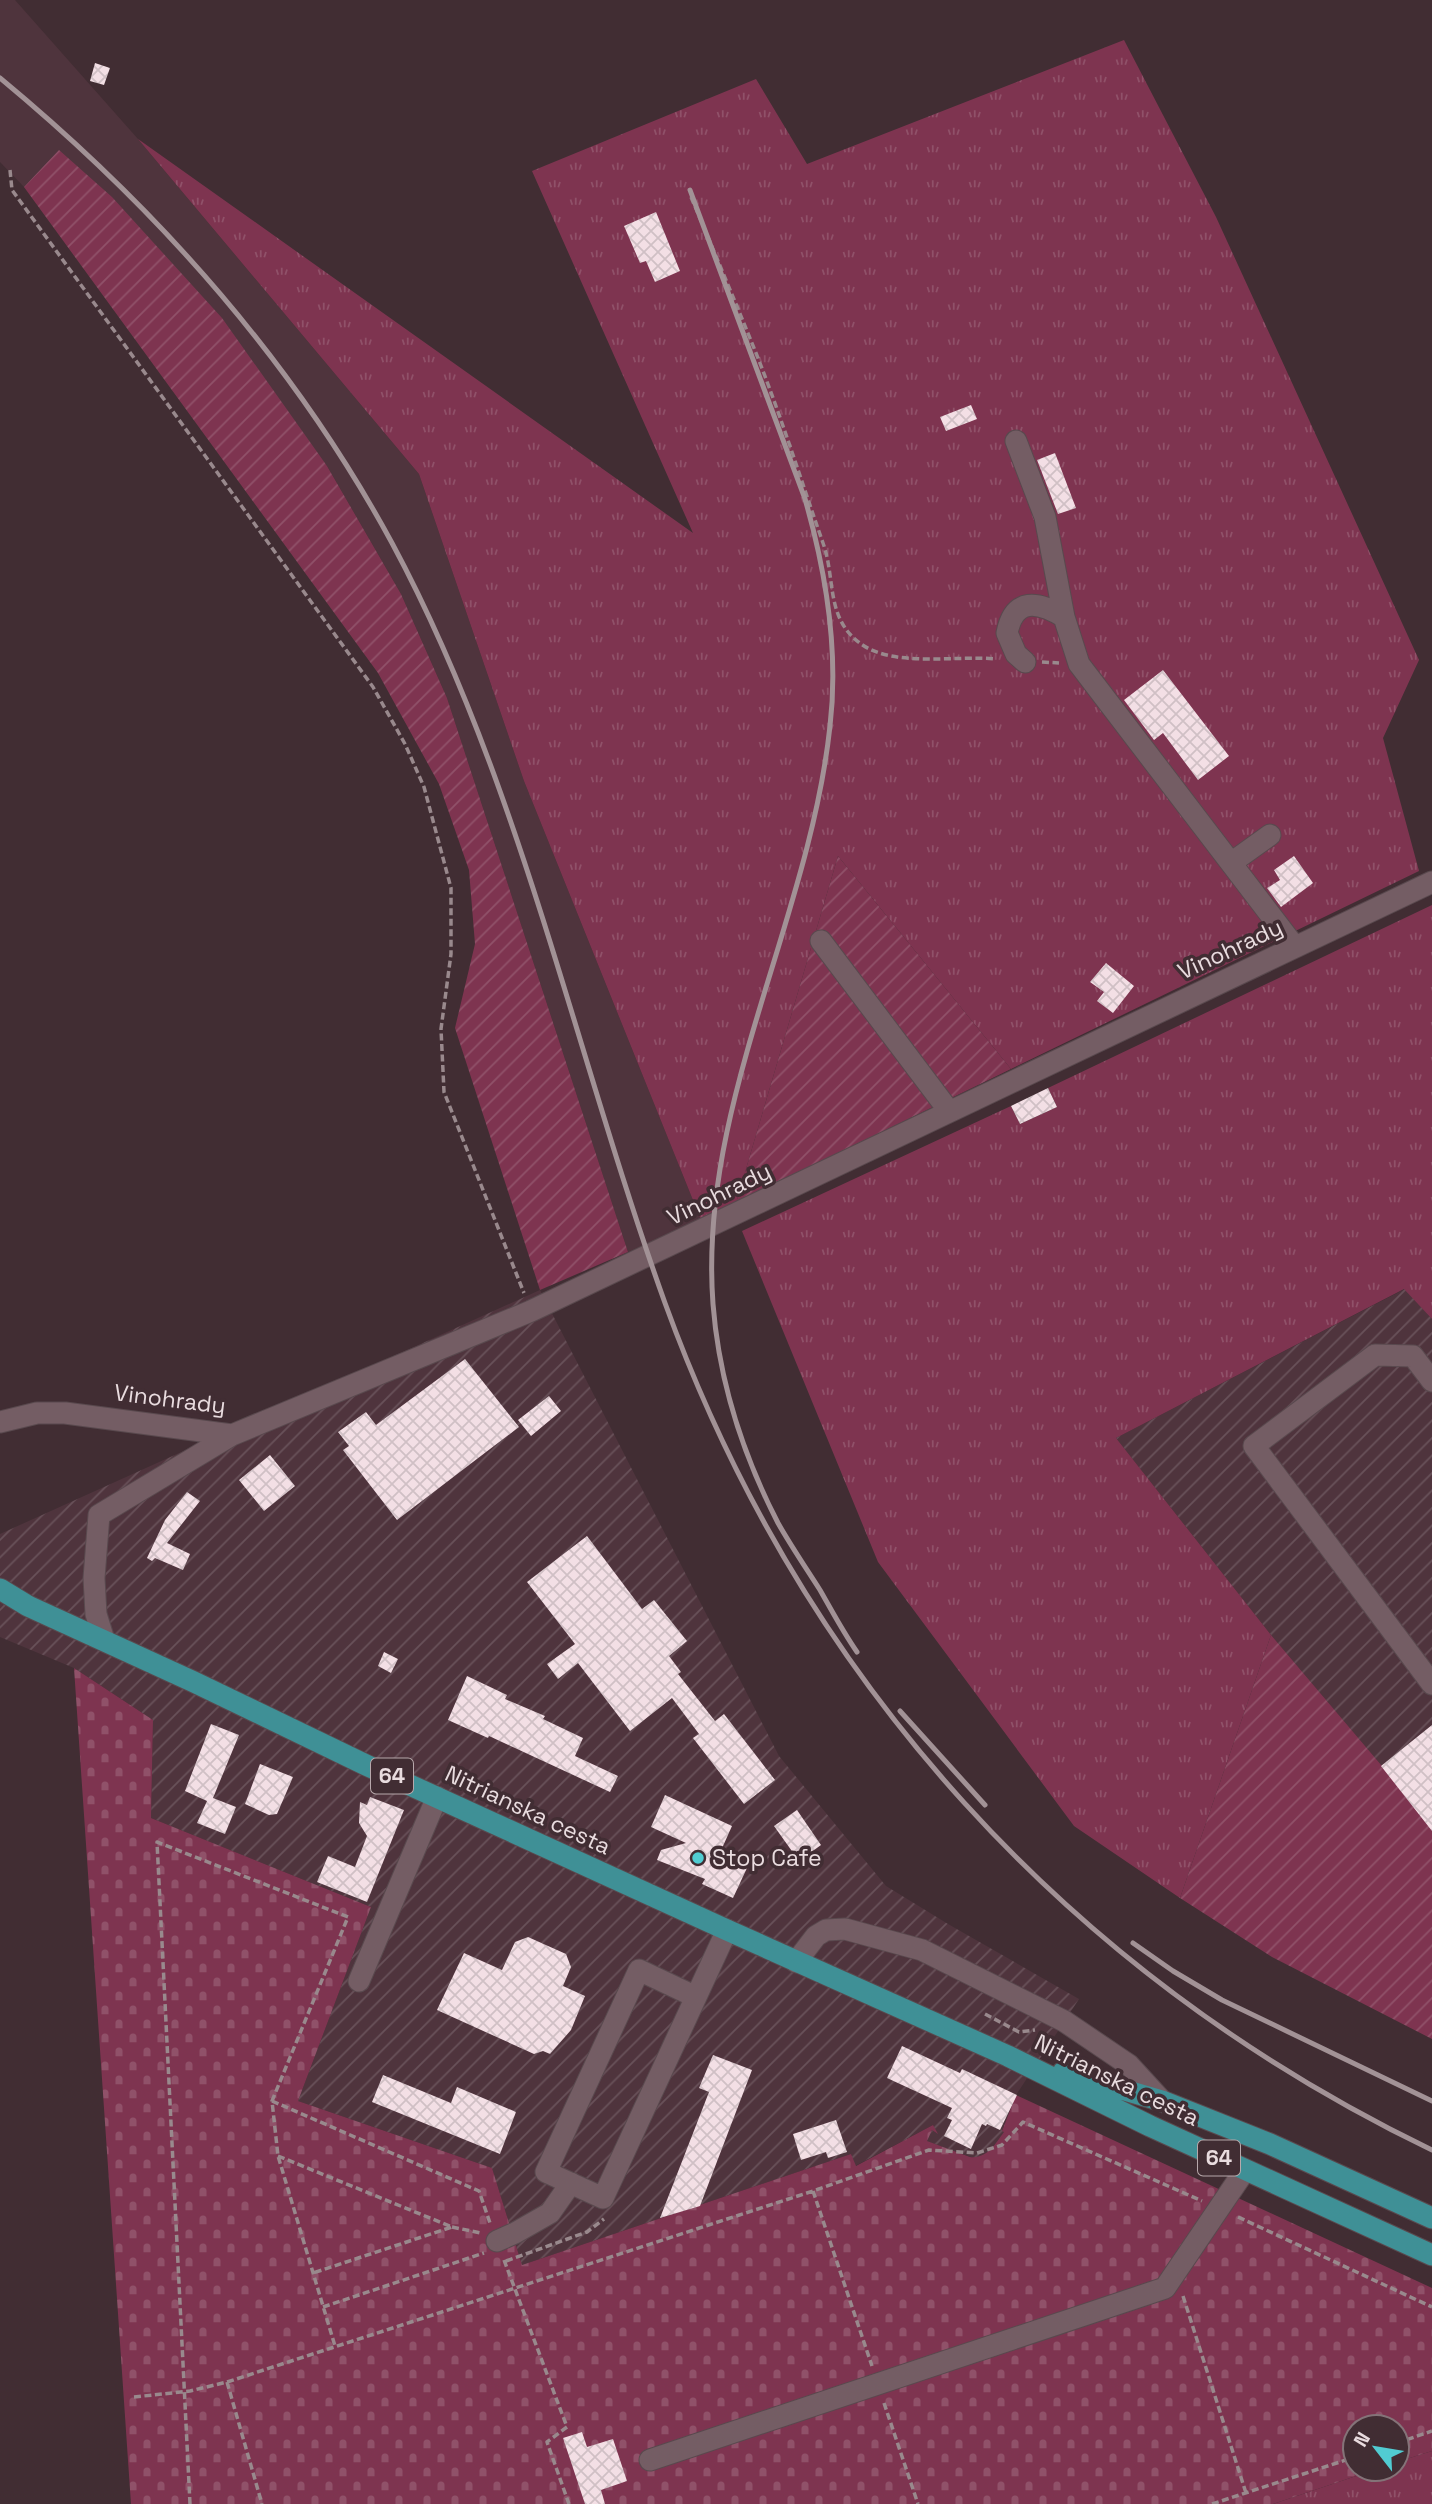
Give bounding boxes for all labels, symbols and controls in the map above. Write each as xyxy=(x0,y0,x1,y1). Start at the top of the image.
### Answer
street label: Vinohrady xyxy=(1173,912,1287,986)
street label: Vinohrady xyxy=(662,1156,776,1232)
street label: Vinohrady xyxy=(112,1377,228,1421)
road number: 64 xyxy=(371,1758,413,1794)
street label: Nitrianska cesta xyxy=(440,1758,616,1862)
place label: Stop Cafe xyxy=(712,1843,822,1873)
marker: Stop Cafe xyxy=(690,1850,706,1866)
street label: Nitrianska cesta xyxy=(1030,2027,1204,2133)
road number: 64 xyxy=(1198,2140,1240,2176)
north arrow xyxy=(1341,2413,1411,2483)
text: N xyxy=(1348,2428,1376,2451)

